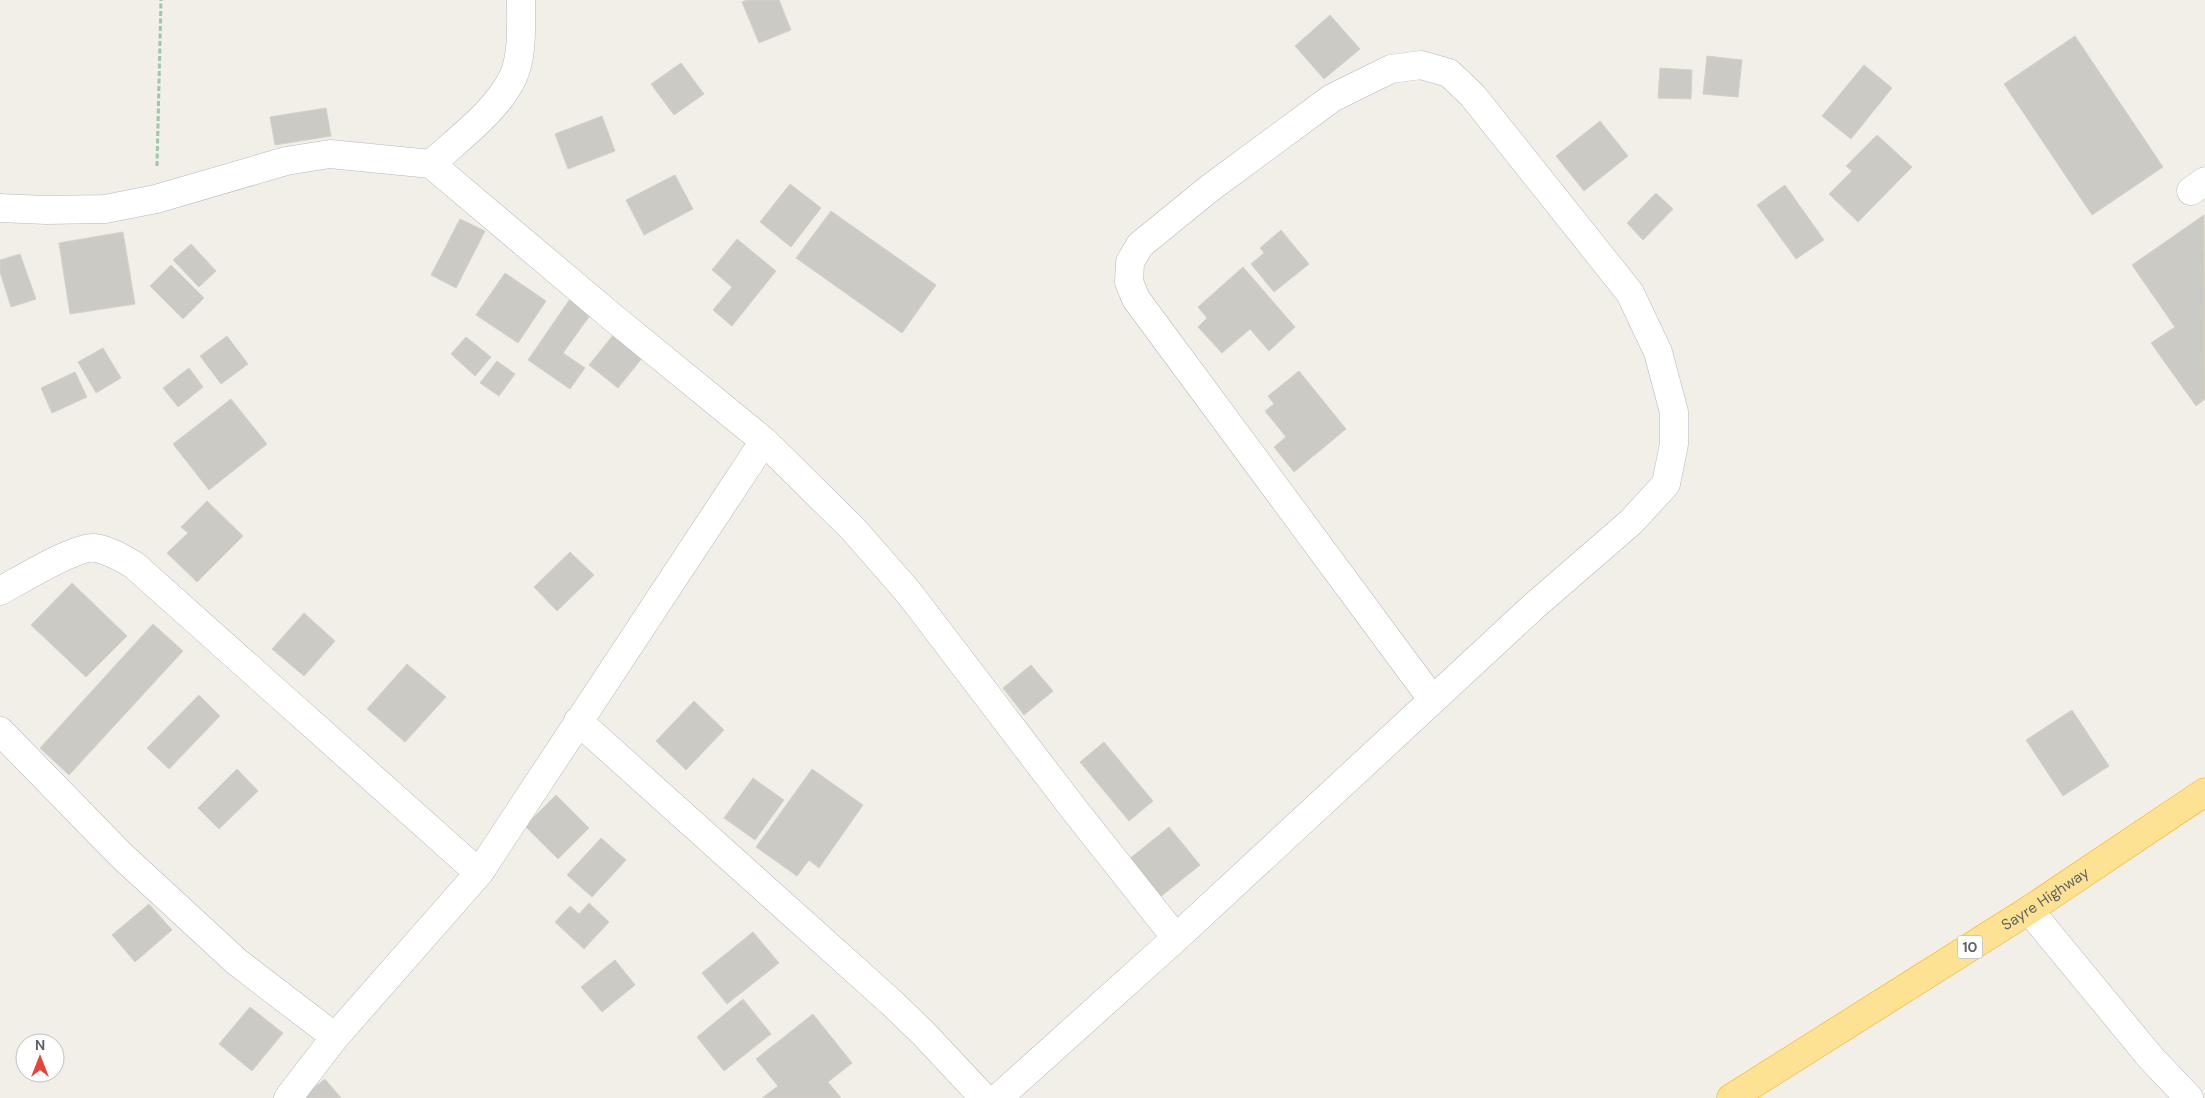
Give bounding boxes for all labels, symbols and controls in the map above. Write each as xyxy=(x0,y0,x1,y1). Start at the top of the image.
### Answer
street label: Sayre Highway xyxy=(1998,862,2093,935)
road number: 10 xyxy=(1958,936,1982,959)
north arrow xyxy=(15,1033,65,1083)
text: N xyxy=(35,1036,45,1054)

